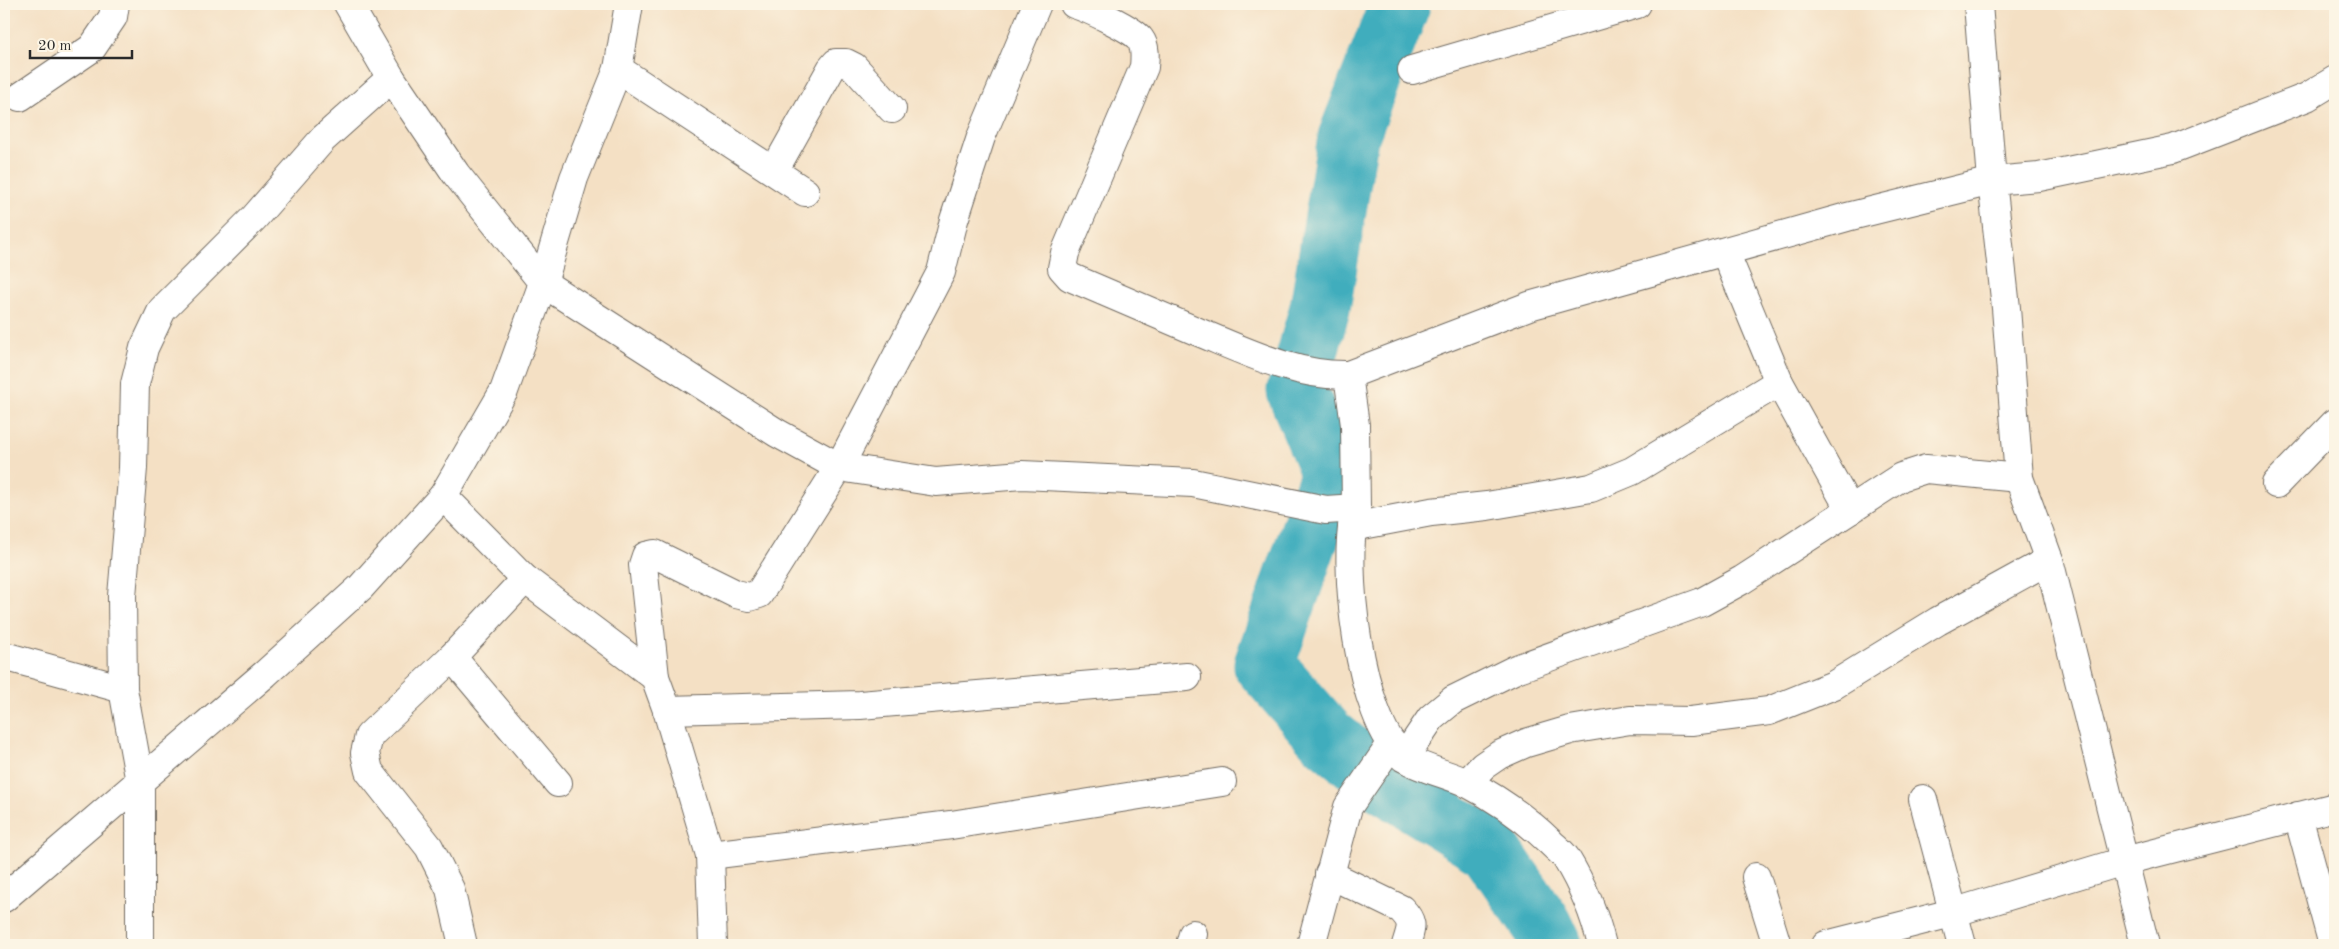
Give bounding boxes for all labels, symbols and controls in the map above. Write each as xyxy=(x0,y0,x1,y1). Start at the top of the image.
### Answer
scale bar xyxy=(30,28,132,60)
text: 20 m xyxy=(38,39,72,54)

